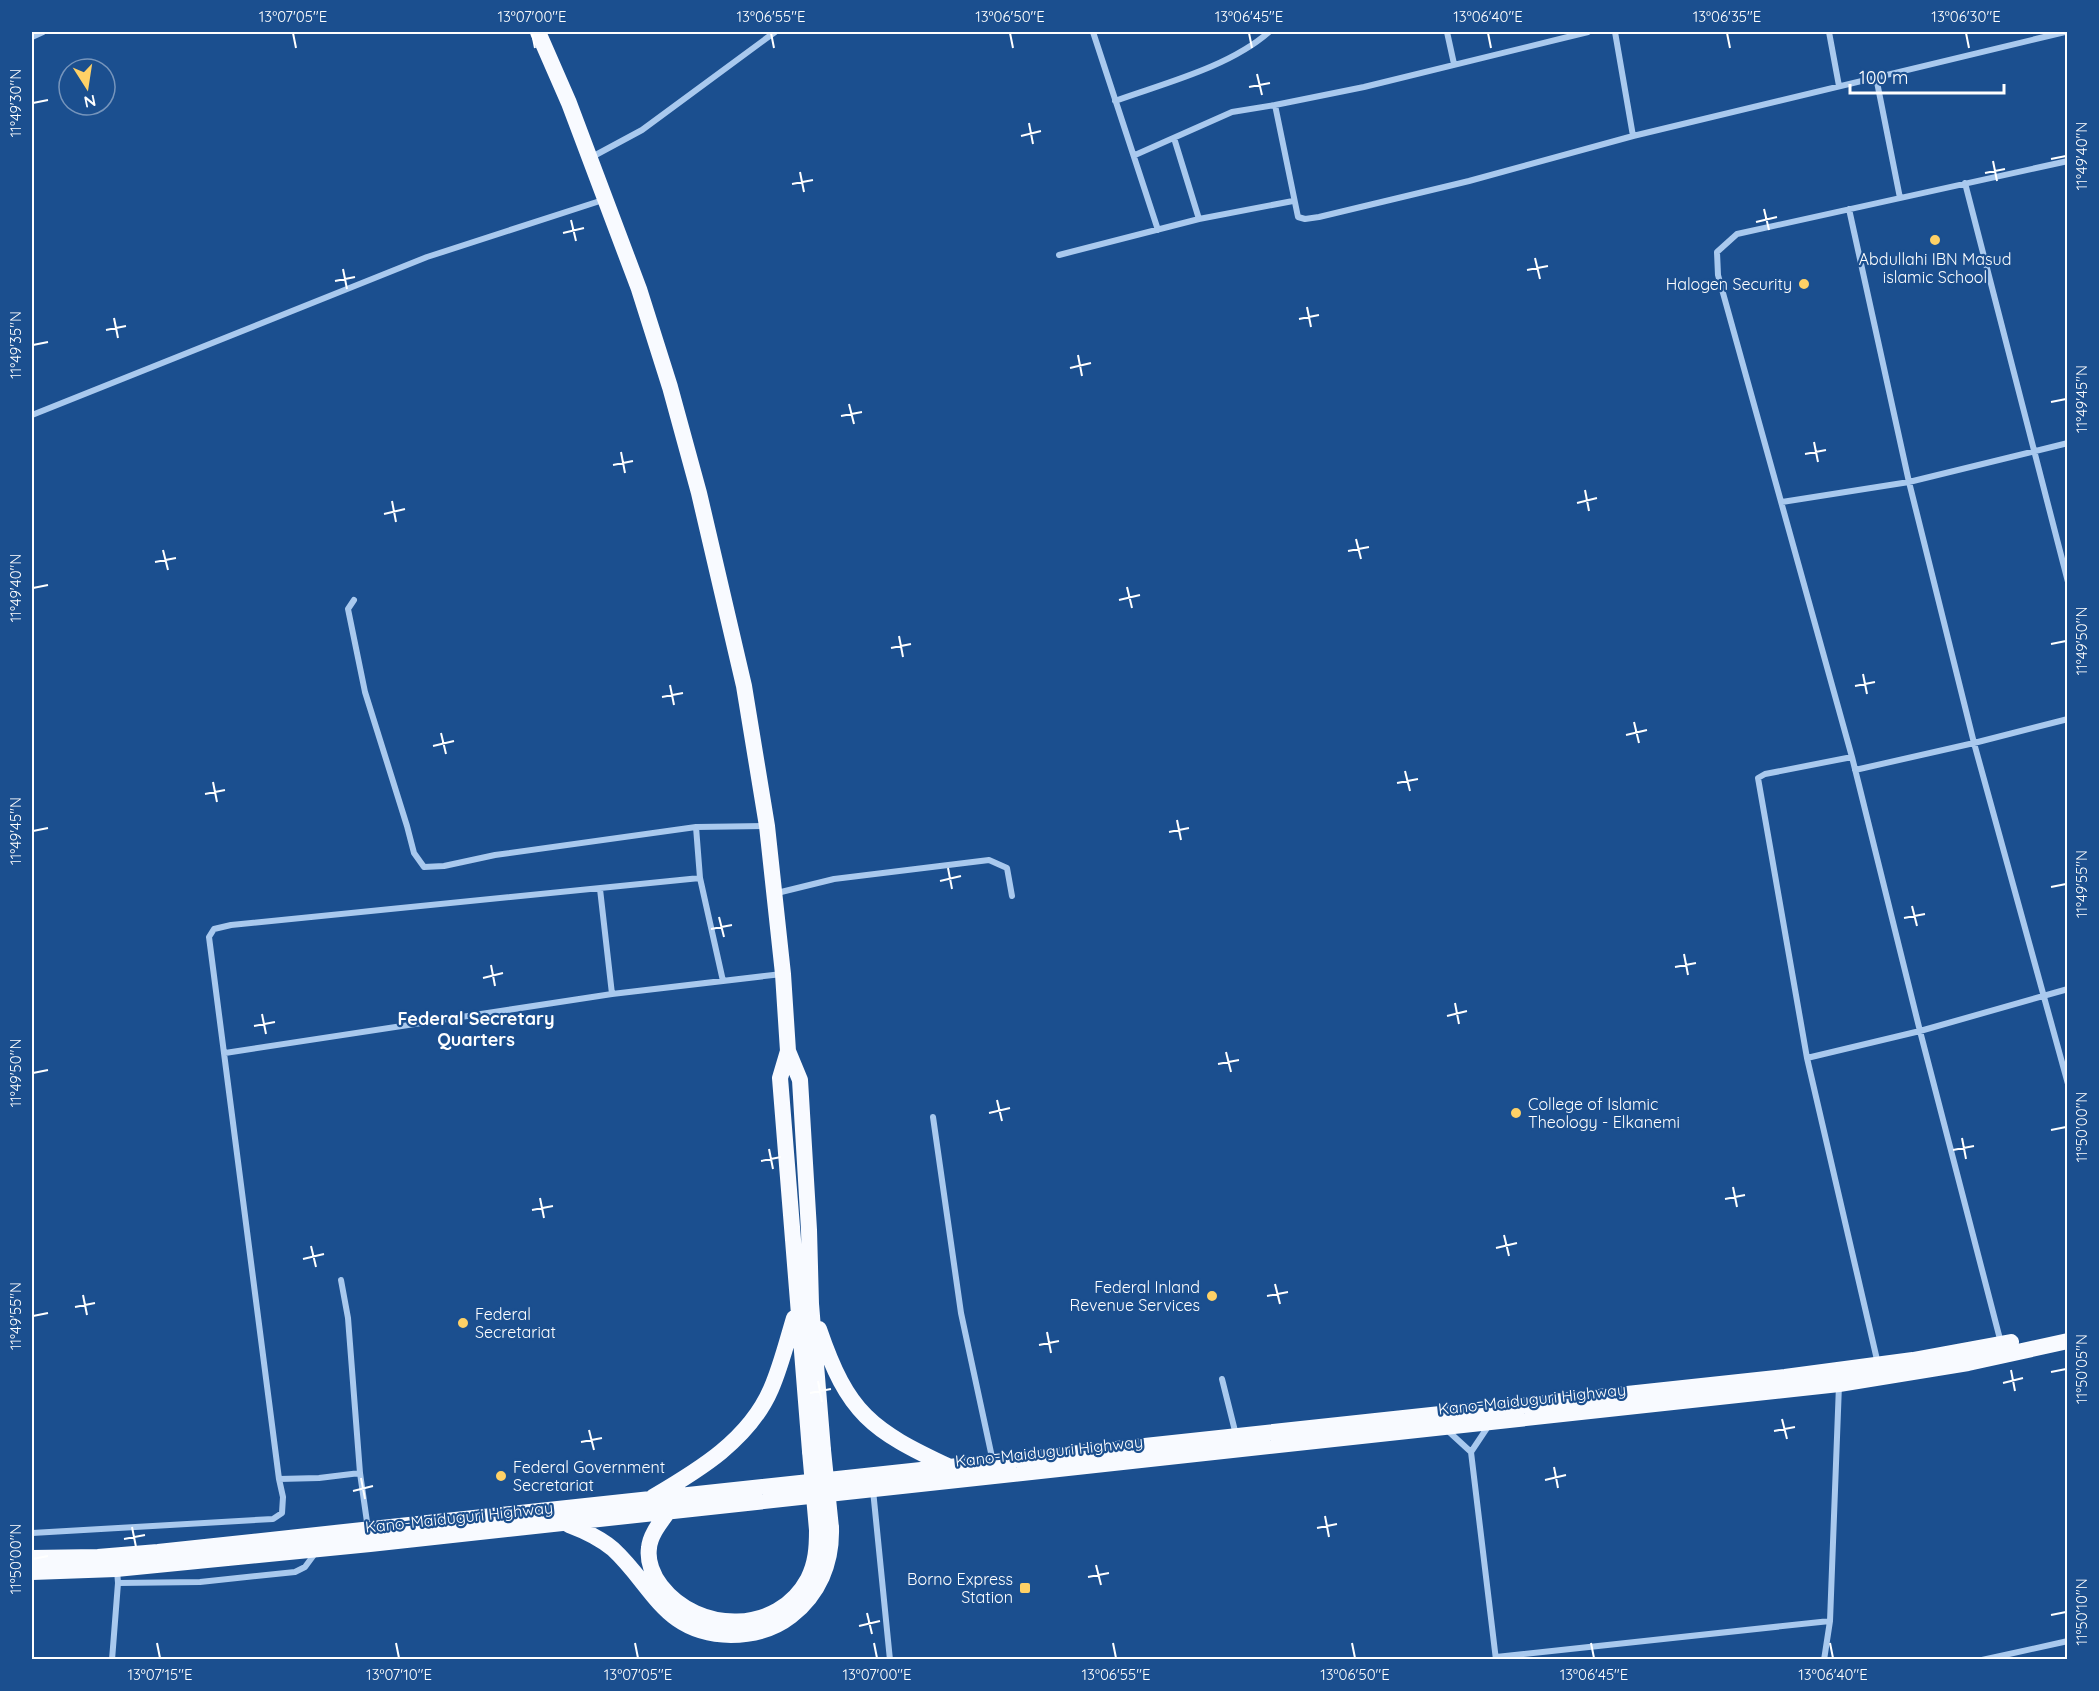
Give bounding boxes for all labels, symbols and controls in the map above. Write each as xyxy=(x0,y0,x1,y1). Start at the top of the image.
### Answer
text: 13°07'05"E xyxy=(259,7,327,26)
text: 13°07'00"E xyxy=(497,7,567,26)
text: 13°06'55"E xyxy=(737,7,805,26)
text: 13°06'50"E xyxy=(975,7,1045,26)
text: 13°06'45"E xyxy=(1215,7,1283,26)
text: 13°06'40"E xyxy=(1453,7,1523,26)
text: 13°06'35"E xyxy=(1693,7,1761,26)
text: 13°06'30"E xyxy=(1931,7,2001,26)
north arrow xyxy=(57,57,117,117)
scale bar xyxy=(1850,57,2004,95)
text: 100 m xyxy=(1859,66,1908,89)
text: 11°49'30"N xyxy=(6,69,25,137)
text: N xyxy=(82,91,98,113)
text: 11°49'40"N xyxy=(2072,122,2091,190)
marker: Abdullahi IBN Masud islamic School xyxy=(1928,233,1942,247)
place label: Abdullahi IBN Masud islamic School xyxy=(1859,249,2011,287)
place label: Halogen Security xyxy=(1666,274,1792,294)
marker: Halogen Security xyxy=(1797,277,1811,291)
text: 11°49'35"N xyxy=(6,311,25,379)
text: 11°49'45"N xyxy=(2072,365,2091,433)
text: 11°49'40"N xyxy=(6,554,25,622)
text: 11°49'50"N xyxy=(2072,607,2091,675)
text: 11°49'45"N xyxy=(6,797,25,865)
text: 11°49'55"N xyxy=(2072,850,2091,918)
district label: Federal Secretary Quarters xyxy=(398,1007,555,1051)
text: 11°49'50"N xyxy=(6,1039,25,1107)
text: 11°50'00"N xyxy=(2072,1092,2091,1162)
place label: College of Islamic Theology - Elkanemi xyxy=(1528,1094,1680,1132)
marker: College of Islamic Theology - Elkanemi xyxy=(1509,1106,1523,1120)
place label: Federal Inland Revenue Services xyxy=(1070,1277,1200,1315)
text: 11°49'55"N xyxy=(6,1282,25,1350)
marker: Federal Inland Revenue Services xyxy=(1205,1289,1219,1303)
place label: Federal Secretariat xyxy=(475,1304,556,1342)
marker: Federal Secretariat xyxy=(456,1316,470,1330)
text: 11°50'05"N xyxy=(2072,1334,2091,1404)
street label: Kano-Maiduguri Highway xyxy=(1437,1379,1627,1419)
street label: Kano-Maiduguri Highway xyxy=(954,1431,1144,1471)
place label: Federal Government Secretariat xyxy=(513,1457,665,1495)
marker: Federal Government Secretariat xyxy=(494,1469,508,1483)
street label: Kano-Maiduguri Highway xyxy=(364,1497,554,1537)
text: 11°50'00"N xyxy=(6,1524,25,1594)
place label: Borno Express Station xyxy=(907,1569,1013,1607)
text: 11°50'10"N xyxy=(2072,1578,2091,1646)
marker: Borno Express Station xyxy=(1018,1581,1032,1595)
text: 13°07'15"E xyxy=(127,1665,193,1684)
text: 13°07'10"E xyxy=(366,1665,432,1684)
text: 13°07'05"E xyxy=(604,1665,672,1684)
text: 13°07'00"E xyxy=(842,1665,912,1684)
text: 13°06'55"E xyxy=(1082,1665,1150,1684)
text: 13°06'50"E xyxy=(1320,1665,1390,1684)
text: 13°06'45"E xyxy=(1560,1665,1628,1684)
text: 13°06'40"E xyxy=(1798,1665,1868,1684)

